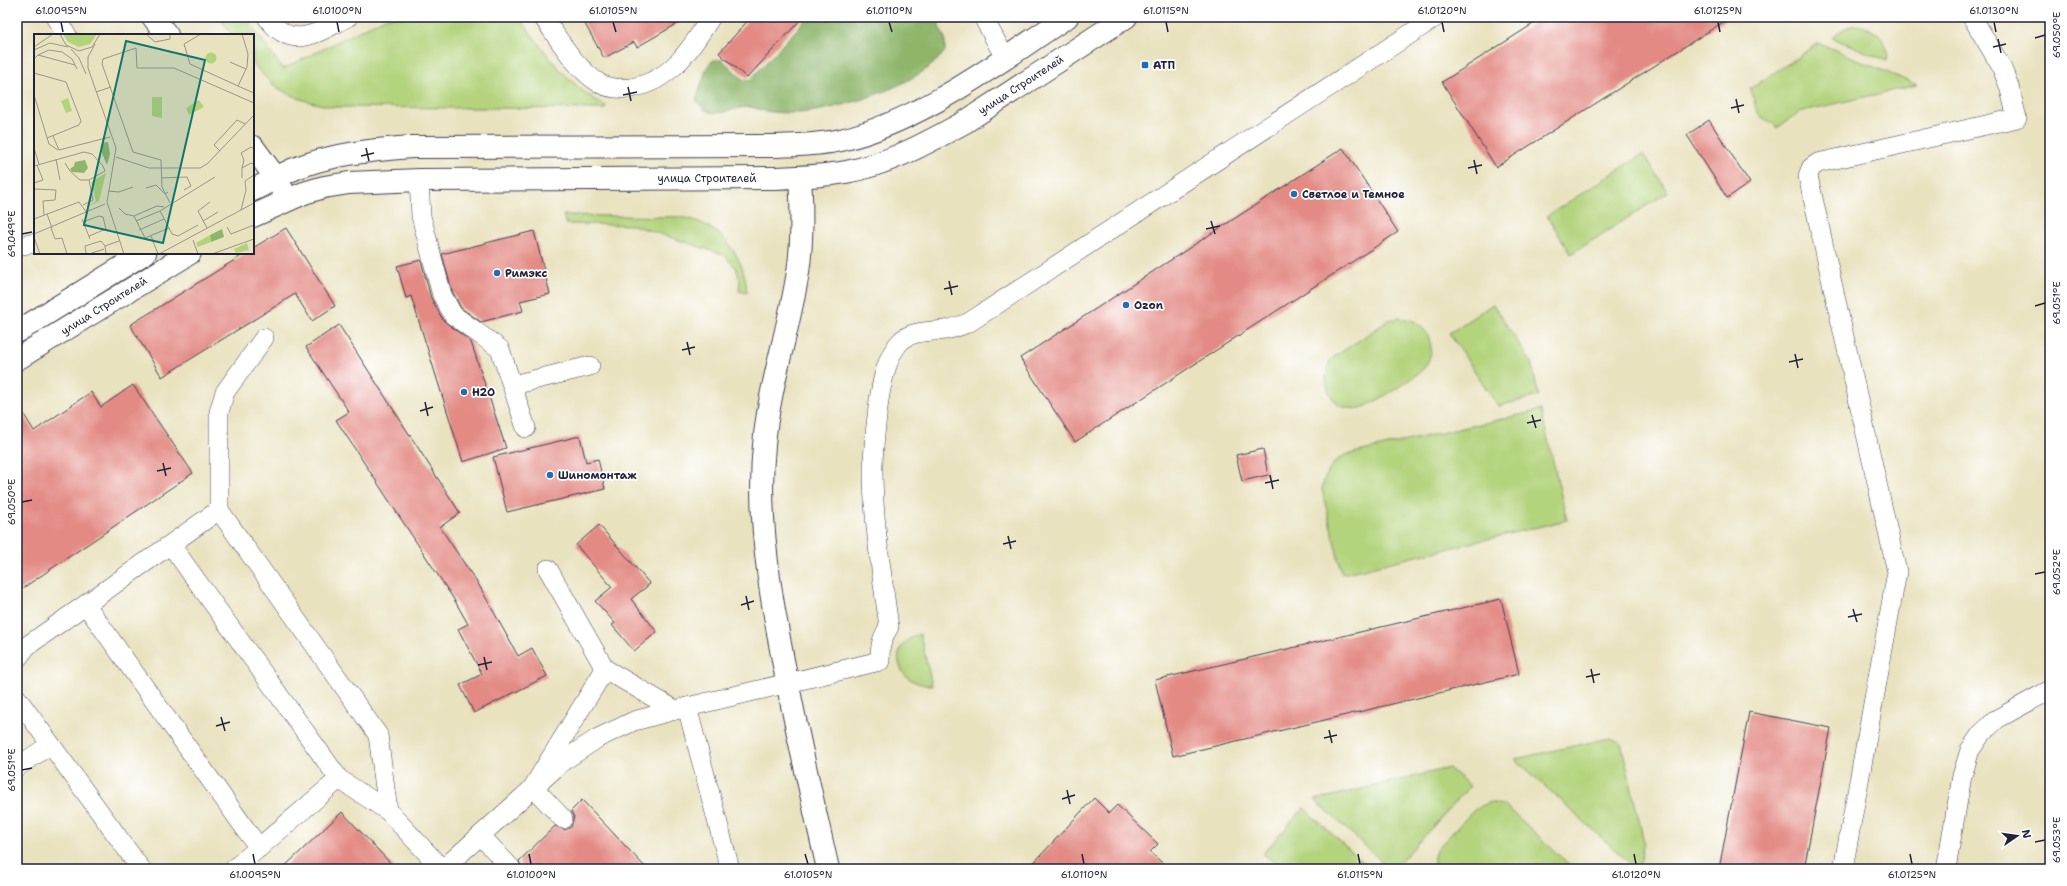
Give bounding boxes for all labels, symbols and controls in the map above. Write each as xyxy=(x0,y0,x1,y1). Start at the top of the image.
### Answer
text: 61.0095°N xyxy=(35,4,87,17)
text: 61.0100°N xyxy=(312,4,362,17)
text: 61.0105°N xyxy=(589,4,637,17)
text: 61.0110°N xyxy=(866,4,912,17)
text: 61.0115°N xyxy=(1143,4,1189,17)
text: 61.0120°N xyxy=(1417,4,1467,17)
text: 61.0125°N xyxy=(1694,4,1742,17)
text: 61.0130°N xyxy=(1969,4,2019,17)
text: 69.050°E xyxy=(2050,12,2063,58)
inset map xyxy=(34,34,254,254)
street label: улица Строителей xyxy=(975,52,1067,118)
place label: АТП xyxy=(1153,58,1175,73)
marker: АТП xyxy=(1140,60,1150,70)
street label: улица Строителей xyxy=(658,171,756,186)
place label: Светлое и Темное xyxy=(1302,187,1405,202)
marker: Светлое и Темное xyxy=(1289,189,1299,199)
text: 69.049°E xyxy=(5,210,18,258)
place label: Римэкс xyxy=(505,266,548,281)
marker: Римэкс xyxy=(492,268,502,278)
street label: улица Строителей xyxy=(58,273,150,339)
text: 69.051°E xyxy=(2050,281,2063,325)
place label: Ozon xyxy=(1134,298,1164,313)
marker: Ozon xyxy=(1121,300,1131,310)
place label: H2O xyxy=(472,385,495,400)
marker: H2O xyxy=(459,387,469,397)
place label: Шиномонтаж xyxy=(558,468,637,483)
marker: Шиномонтаж xyxy=(545,470,555,480)
text: 69.050°E xyxy=(5,479,18,525)
text: 69.052°E xyxy=(2050,549,2063,595)
text: 69.051°E xyxy=(5,748,18,792)
north arrow xyxy=(1997,816,2037,856)
text: 69.053°E xyxy=(2050,817,2063,863)
text: N xyxy=(2018,828,2035,840)
text: 61.0095°N xyxy=(229,868,281,881)
text: 61.0100°N xyxy=(506,868,556,881)
text: 61.0105°N xyxy=(784,868,832,881)
text: 61.0110°N xyxy=(1061,868,1107,881)
text: 61.0115°N xyxy=(1337,868,1383,881)
text: 61.0120°N xyxy=(1611,868,1661,881)
text: 61.0125°N xyxy=(1888,868,1936,881)

